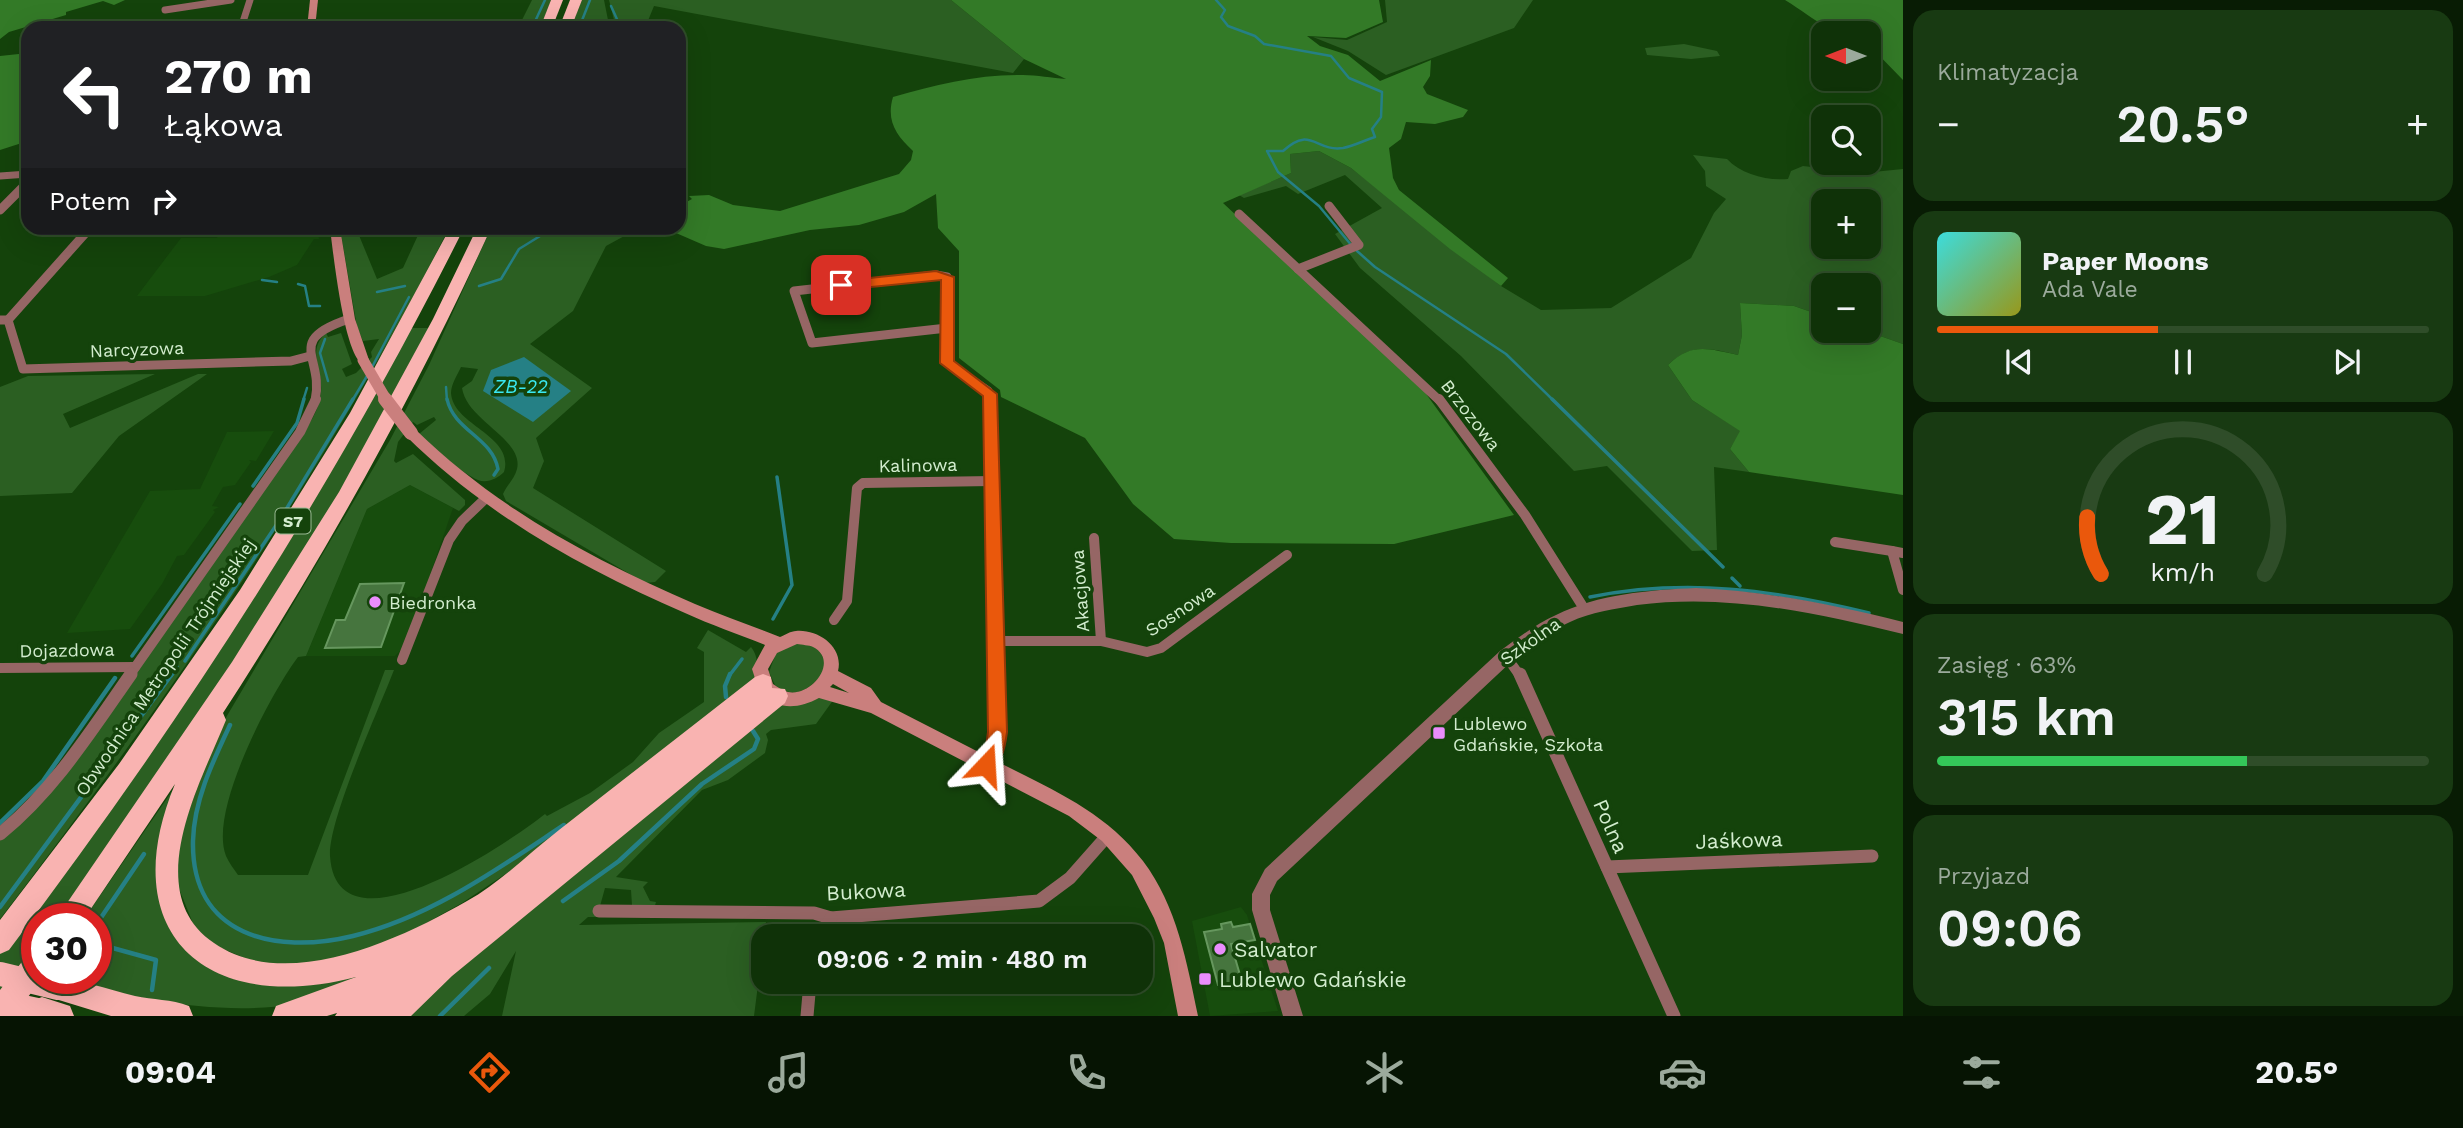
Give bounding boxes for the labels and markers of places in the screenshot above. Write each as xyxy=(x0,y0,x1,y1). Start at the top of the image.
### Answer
pin xyxy=(811,255,871,315)
place label: Biedronka xyxy=(389,592,476,613)
marker: Biedronka xyxy=(367,594,383,610)
place label: Lublewo Gdańskie, Szkoła xyxy=(1453,713,1603,755)
marker: Lublewo Gdańskie, Szkoła xyxy=(1431,725,1447,741)
place label: Salvator xyxy=(1234,937,1318,962)
marker: Salvator xyxy=(1212,941,1228,957)
place label: Lublewo Gdańskie xyxy=(1219,967,1407,992)
marker: Lublewo Gdańskie xyxy=(1197,971,1213,987)

